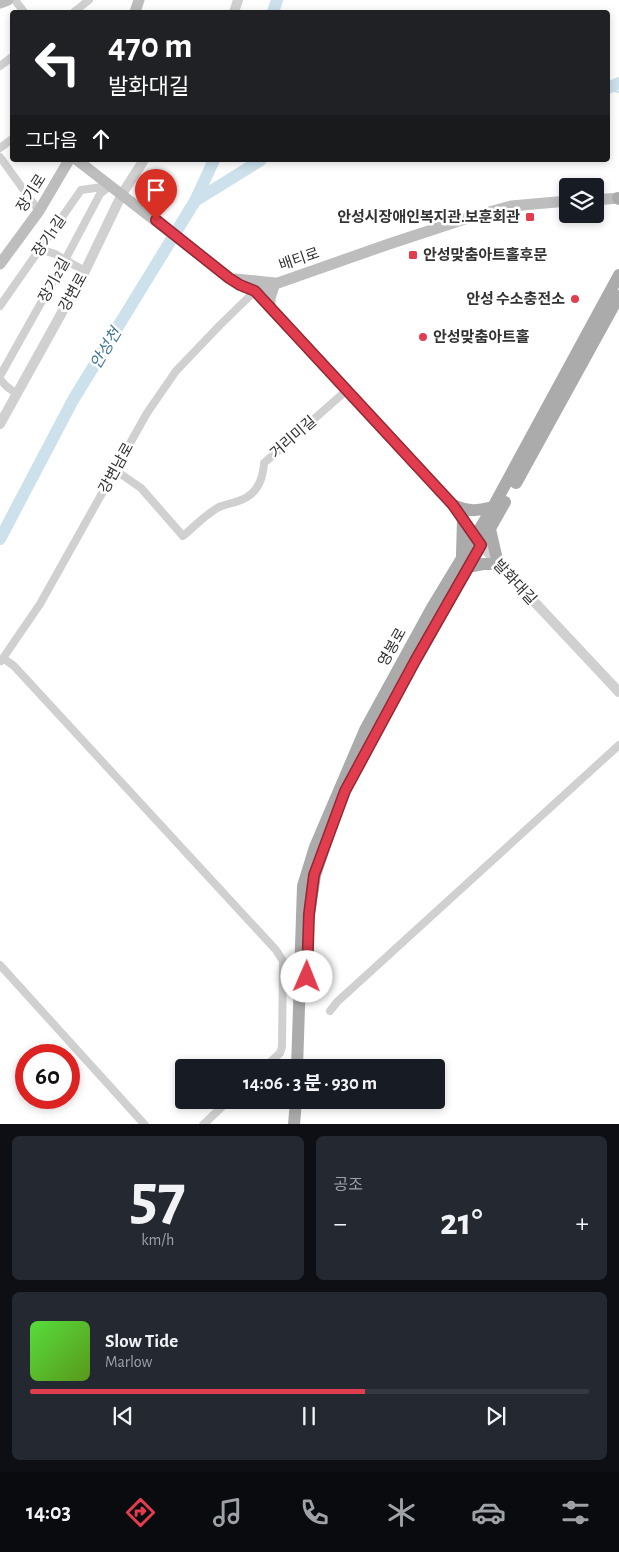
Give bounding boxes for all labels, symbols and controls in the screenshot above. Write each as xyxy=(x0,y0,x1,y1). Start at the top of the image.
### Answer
text: 470 m xyxy=(108,29,193,64)
icon: left xyxy=(25,30,90,95)
text: 발화대길 xyxy=(108,76,189,98)
icon: ahead xyxy=(87,125,115,153)
text: 그다음 xyxy=(25,132,77,151)
pin xyxy=(135,169,177,220)
street label: 장기로 xyxy=(13,171,49,215)
icon: arrive xyxy=(142,176,170,204)
map controls xyxy=(559,178,604,223)
button: layers xyxy=(559,178,604,223)
place label: 안성시장애인복지관.보훈회관 xyxy=(337,209,520,225)
marker: 안성시장애인복지관.보훈회관 xyxy=(524,211,536,223)
street label: 장기1길 xyxy=(29,212,69,260)
street label: 배티로 xyxy=(277,245,321,273)
place label: 안성맞춤아트홀후문 xyxy=(423,247,547,263)
marker: 안성맞춤아트홀후문 xyxy=(407,249,419,261)
street label: 장기2길 xyxy=(35,255,73,305)
street label: 강변로 xyxy=(56,270,90,314)
place label: 안성 수소충전소 xyxy=(466,291,565,307)
marker: 안성 수소충전소 xyxy=(569,293,581,305)
water label: 안성천 xyxy=(87,323,125,372)
place label: 안성맞춤아트홀 xyxy=(433,329,530,345)
marker: 안성맞춤아트홀 xyxy=(417,331,429,343)
street label: 거리미길 xyxy=(267,413,319,461)
street label: 강변남로 xyxy=(96,440,136,496)
street label: 발화대길 xyxy=(490,556,540,608)
street label: 영봉로 xyxy=(375,625,409,669)
position arrow xyxy=(280,950,332,1002)
speed limit sign: 60 xyxy=(15,1044,80,1109)
text: 14:06 · 3 분 · 930 m xyxy=(243,1074,377,1093)
text: 57 xyxy=(130,1166,186,1231)
text: 공조 xyxy=(334,1177,363,1193)
text: 21° xyxy=(440,1204,483,1242)
text: − xyxy=(334,1210,347,1238)
text: + xyxy=(576,1210,589,1238)
text: km/h xyxy=(141,1232,174,1248)
text: Slow Tide xyxy=(105,1332,178,1351)
text: Marlow xyxy=(105,1354,152,1370)
icon: previous xyxy=(109,1402,137,1430)
icon: pause xyxy=(295,1402,323,1430)
icon: next xyxy=(482,1402,510,1430)
icon: directions xyxy=(123,1495,158,1530)
icon: music xyxy=(210,1495,245,1530)
icon: phone xyxy=(297,1495,332,1530)
icon: climate xyxy=(384,1495,419,1530)
icon: car xyxy=(471,1495,506,1530)
icon: filters xyxy=(558,1495,593,1530)
text: 14:03 xyxy=(26,1501,71,1523)

